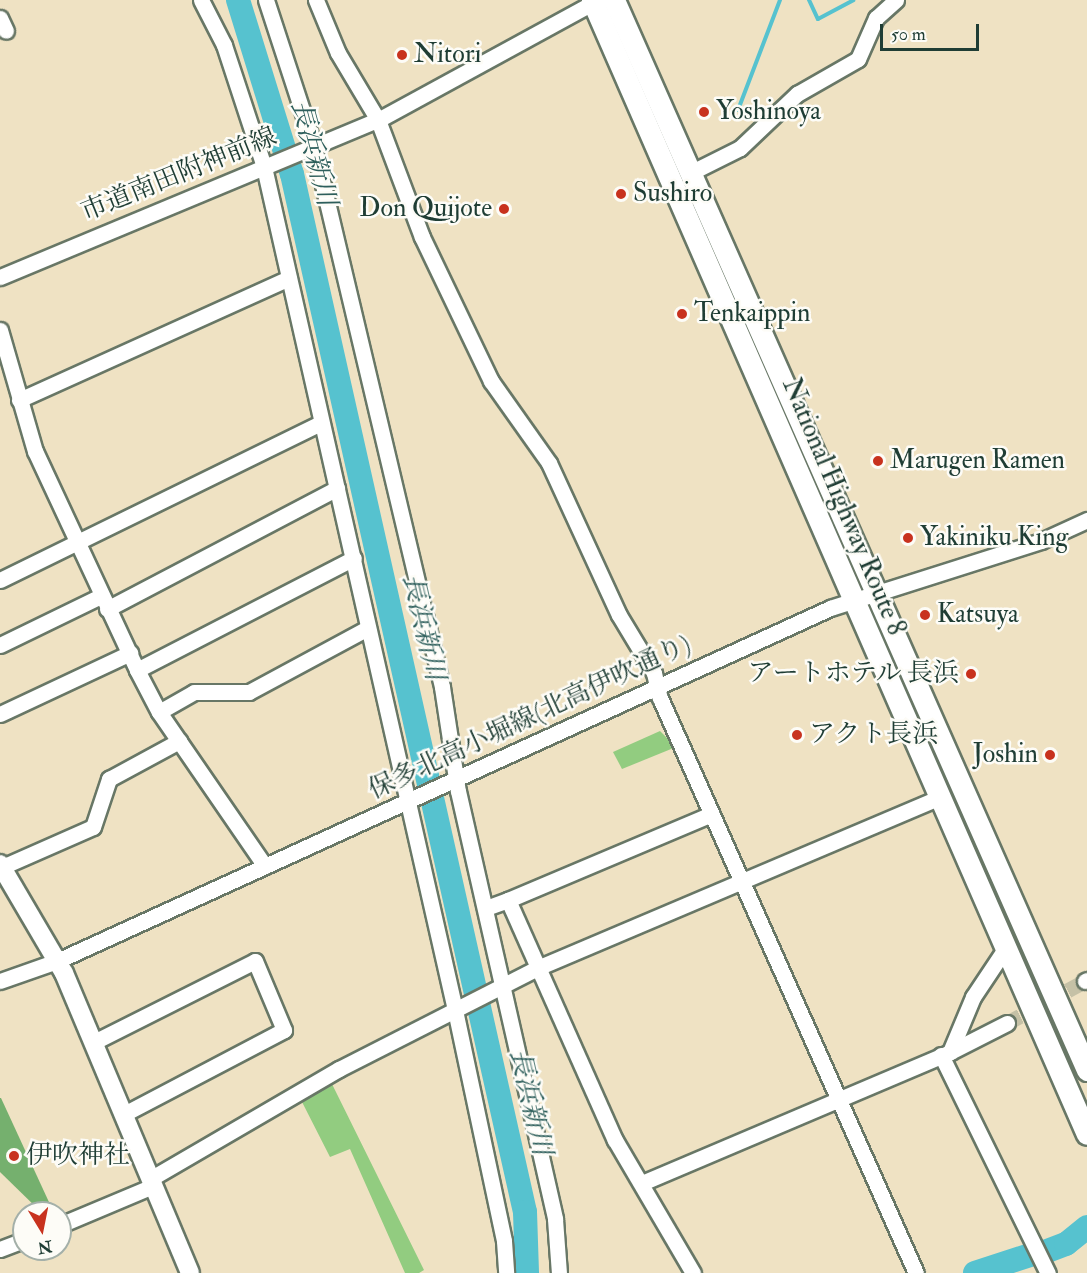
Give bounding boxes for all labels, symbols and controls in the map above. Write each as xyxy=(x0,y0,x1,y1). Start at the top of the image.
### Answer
scale bar xyxy=(883,12,982,50)
text: 50 m xyxy=(891,23,926,46)
place label: Nitori xyxy=(414,39,481,71)
marker: Nitori xyxy=(395,48,409,62)
place label: Yoshinoya xyxy=(716,96,821,128)
water label: 長浜新川 xyxy=(284,97,344,209)
marker: Yoshinoya xyxy=(697,105,711,119)
street label: 市道南田附神前線 xyxy=(77,122,281,228)
place label: Sushiro xyxy=(633,178,712,210)
marker: Sushiro xyxy=(614,187,628,201)
place label: Don Quijote xyxy=(359,193,492,225)
marker: Don Quijote xyxy=(497,202,511,216)
place label: Tenkaippin xyxy=(694,298,811,330)
marker: Tenkaippin xyxy=(675,307,689,321)
street label: National Highway Route 8 xyxy=(775,374,911,640)
place label: Marugen Ramen xyxy=(890,445,1065,477)
marker: Marugen Ramen xyxy=(871,454,885,468)
place label: Yakiniku King xyxy=(920,522,1068,554)
marker: Yakiniku King xyxy=(901,531,915,545)
water label: 長浜新川 xyxy=(396,571,452,683)
place label: Katsuya xyxy=(937,599,1019,631)
marker: Katsuya xyxy=(918,608,932,622)
street label: 保多北高小堀線(北高伊吹通り) xyxy=(364,629,696,807)
place label: アートホテル 長浜 xyxy=(746,658,959,690)
marker: アートホテル 長浜 xyxy=(964,667,978,681)
place label: アクト長浜 xyxy=(809,719,939,751)
marker: アクト長浜 xyxy=(790,728,804,742)
place label: Joshin xyxy=(973,739,1038,771)
marker: Joshin xyxy=(1043,748,1057,762)
water label: 長浜新川 xyxy=(503,1046,559,1158)
place label: 伊吹神社 xyxy=(26,1140,130,1172)
marker: 伊吹神社 xyxy=(7,1149,21,1163)
north arrow xyxy=(12,1201,72,1261)
text: N xyxy=(36,1236,54,1258)

